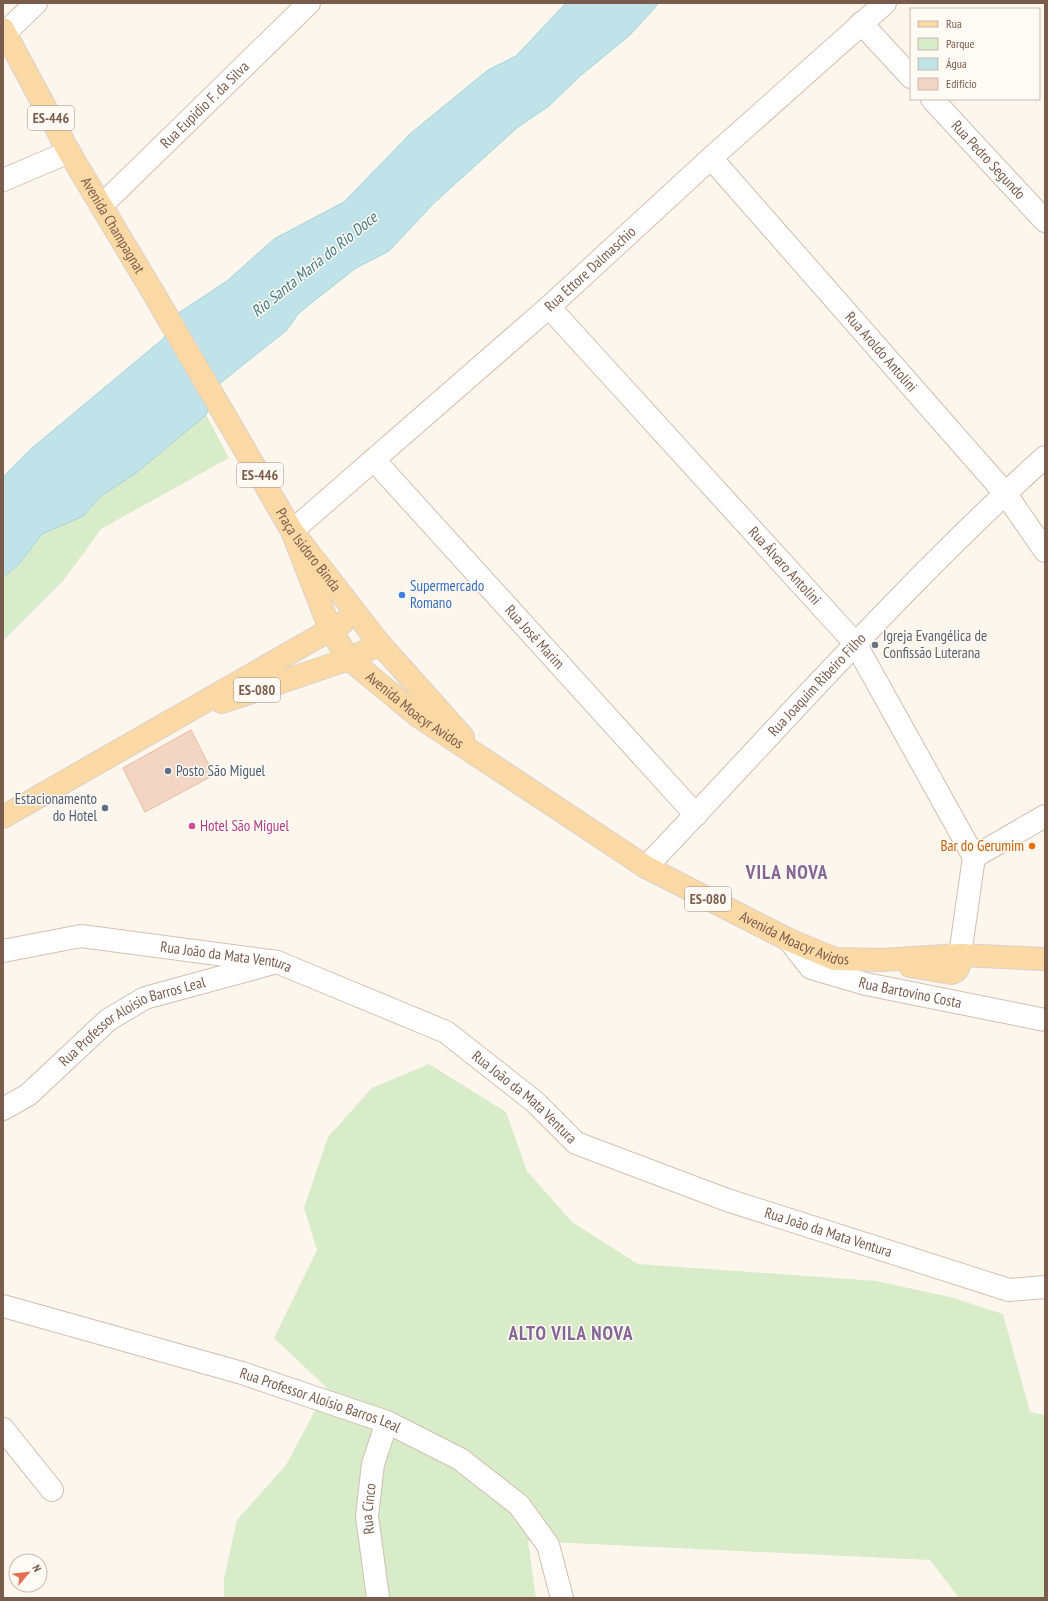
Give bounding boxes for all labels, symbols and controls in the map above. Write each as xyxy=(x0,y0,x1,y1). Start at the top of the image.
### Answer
legend xyxy=(910,8,1040,100)
text: Rua xyxy=(946,16,962,31)
text: Parque xyxy=(946,36,975,51)
text: Água xyxy=(946,56,967,71)
street label: Rua Eupidio F. da Silva xyxy=(156,57,253,152)
text: Edifício xyxy=(946,76,977,91)
road number: ES-446 xyxy=(28,106,74,130)
street label: Rua Pedro Segundo xyxy=(948,116,1030,203)
street label: Avenida Champagnat xyxy=(77,173,150,277)
water label: Rio Santa Maria do Rio Doce xyxy=(247,206,382,321)
street label: Rua Ettore Dalmaschio xyxy=(540,222,640,315)
street label: Rua Aroldo Antolini xyxy=(841,308,922,396)
road number: ES-446 xyxy=(237,463,283,487)
street label: Praça Isidoro Binda xyxy=(272,504,346,595)
street label: Rua Álvaro Antolini xyxy=(745,522,825,608)
place label: Supermercado Romano xyxy=(410,576,484,612)
marker: Supermercado Romano xyxy=(397,590,407,600)
street label: Rua José Marim xyxy=(501,601,569,673)
place label: Igreja Evangélica de Confissão Luterana xyxy=(883,626,987,662)
street label: Rua Joaquim Ribeiro Filho xyxy=(764,629,870,740)
marker: Igreja Evangélica de Confissão Luterana xyxy=(870,640,880,650)
street label: Avenida Moacyr Avidos xyxy=(362,667,468,753)
road number: ES-080 xyxy=(234,678,280,702)
place label: Posto São Miguel xyxy=(176,761,266,780)
marker: Posto São Miguel xyxy=(163,766,173,776)
place label: Estacionamento do Hotel xyxy=(15,789,98,825)
marker: Estacionamento do Hotel xyxy=(100,803,110,813)
place label: Hotel São Miguel xyxy=(200,816,289,835)
marker: Hotel São Miguel xyxy=(187,821,197,831)
place label: Bar do Gerumim xyxy=(941,836,1024,855)
marker: Bar do Gerumim xyxy=(1027,841,1037,851)
district label: VILA NOVA xyxy=(745,860,828,884)
road number: ES-080 xyxy=(685,887,731,911)
street label: Avenida Moacyr Avidos xyxy=(737,907,849,968)
street label: Rua João da Mata Ventura xyxy=(159,937,295,976)
street label: Rua Professor Aloísio Barros Leal xyxy=(55,972,208,1070)
street label: Rua Bartovino Costa xyxy=(857,972,963,1012)
street label: Rua João da Mata Ventura xyxy=(468,1046,581,1147)
street label: Rua João da Mata Ventura xyxy=(762,1203,895,1261)
district label: ALTO VILA NOVA xyxy=(508,1321,633,1345)
street label: Rua Professor Aloísio Barros Leal xyxy=(237,1363,405,1437)
street label: Rua Cinco xyxy=(357,1482,380,1536)
north arrow xyxy=(8,1553,48,1593)
text: N xyxy=(29,1562,44,1574)

